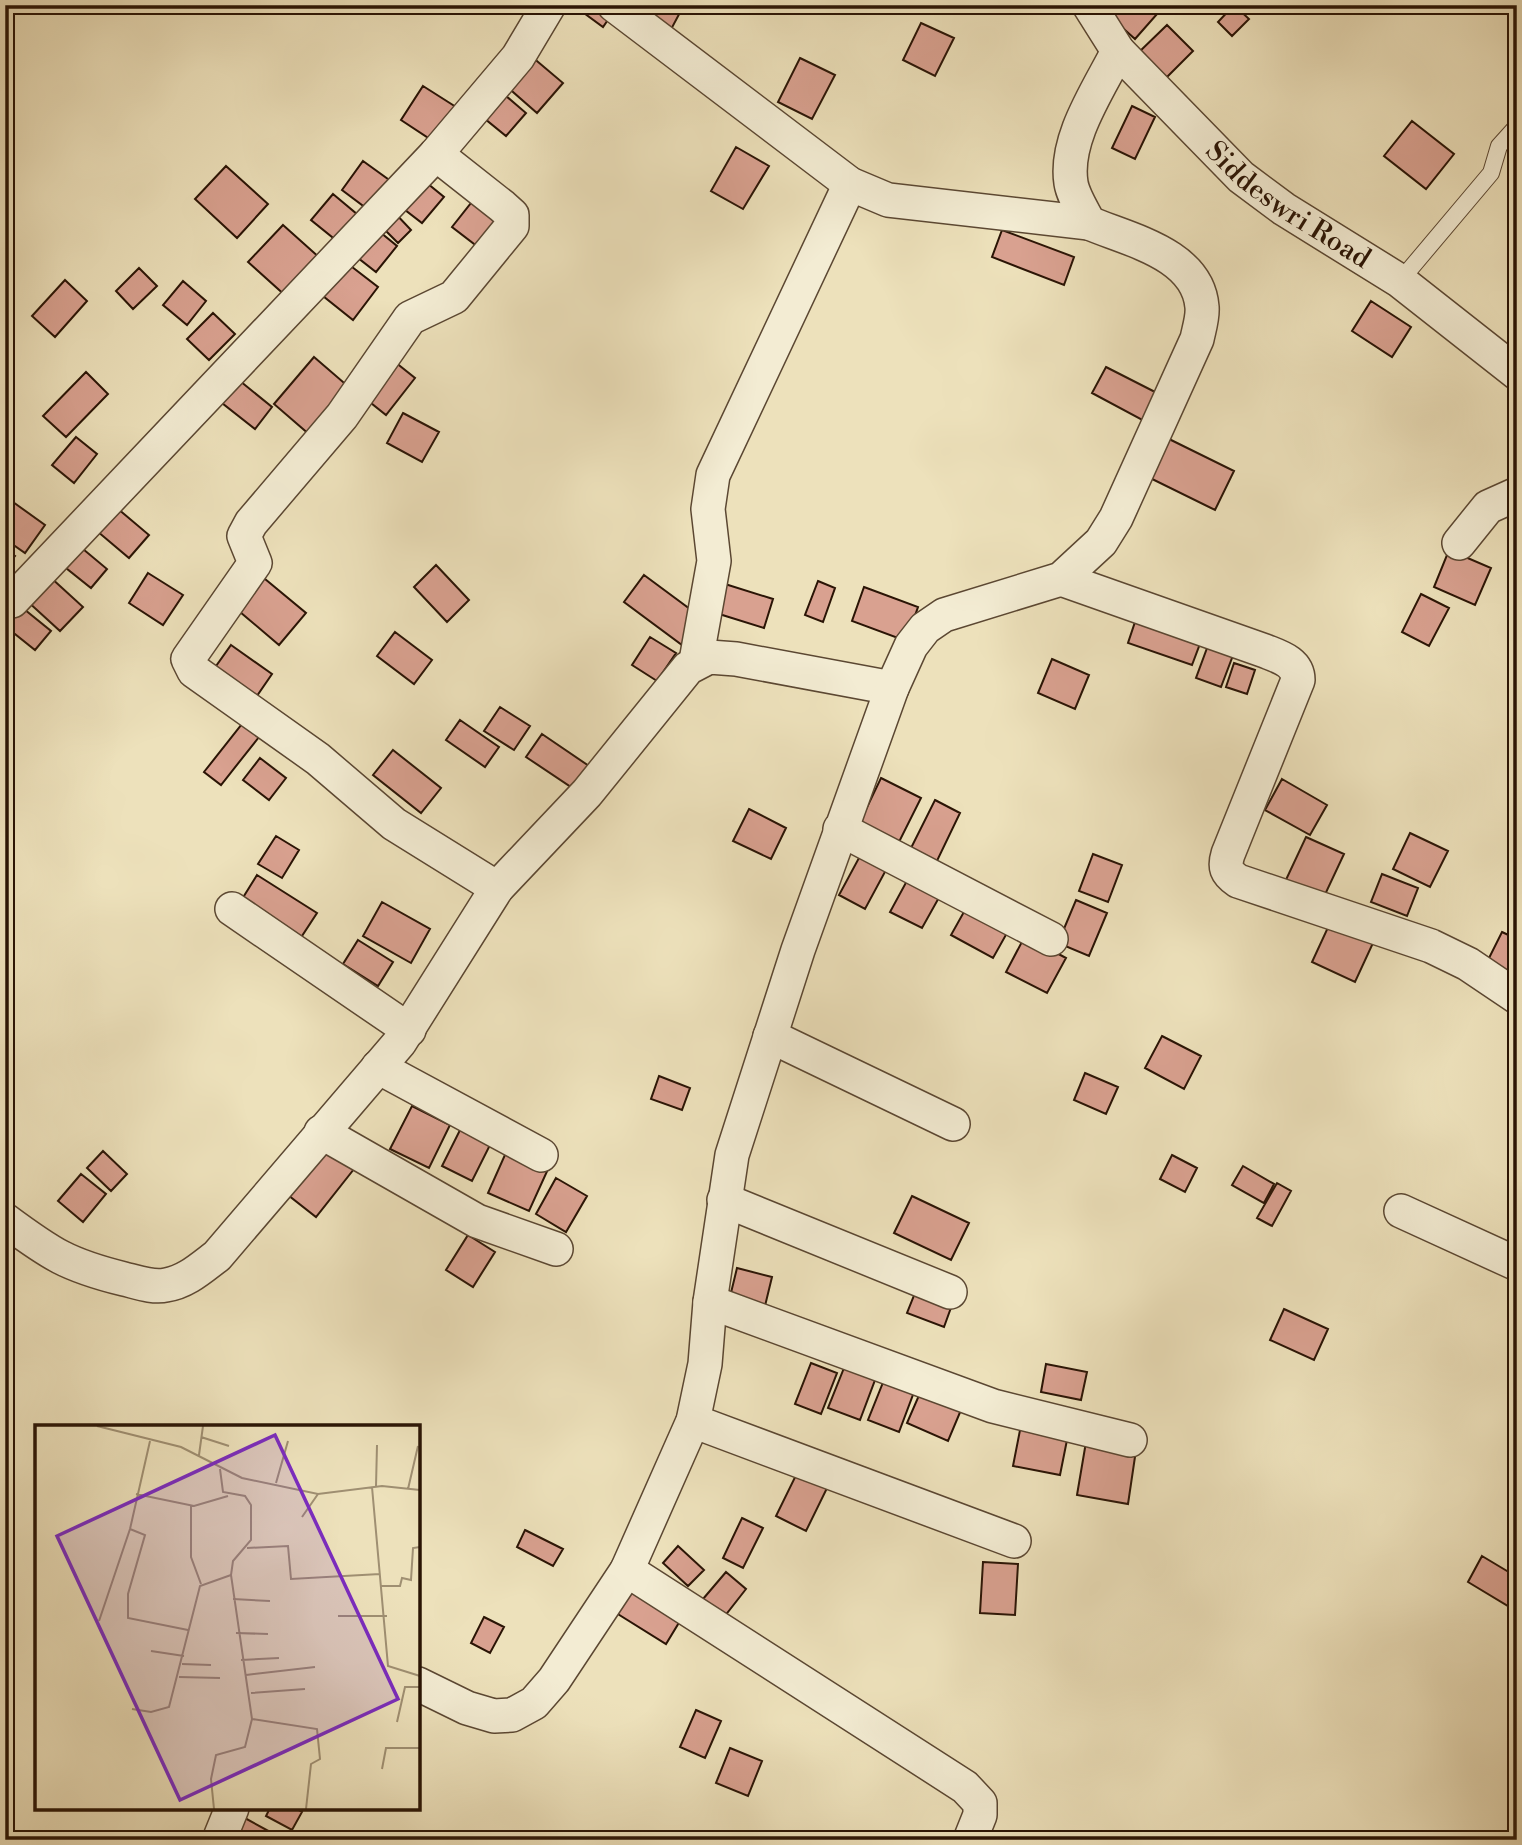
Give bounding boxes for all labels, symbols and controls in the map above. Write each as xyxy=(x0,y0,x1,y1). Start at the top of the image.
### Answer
street label: Siddeswri Road xyxy=(1198,134,1377,276)
inset map xyxy=(35,1425,420,1810)

